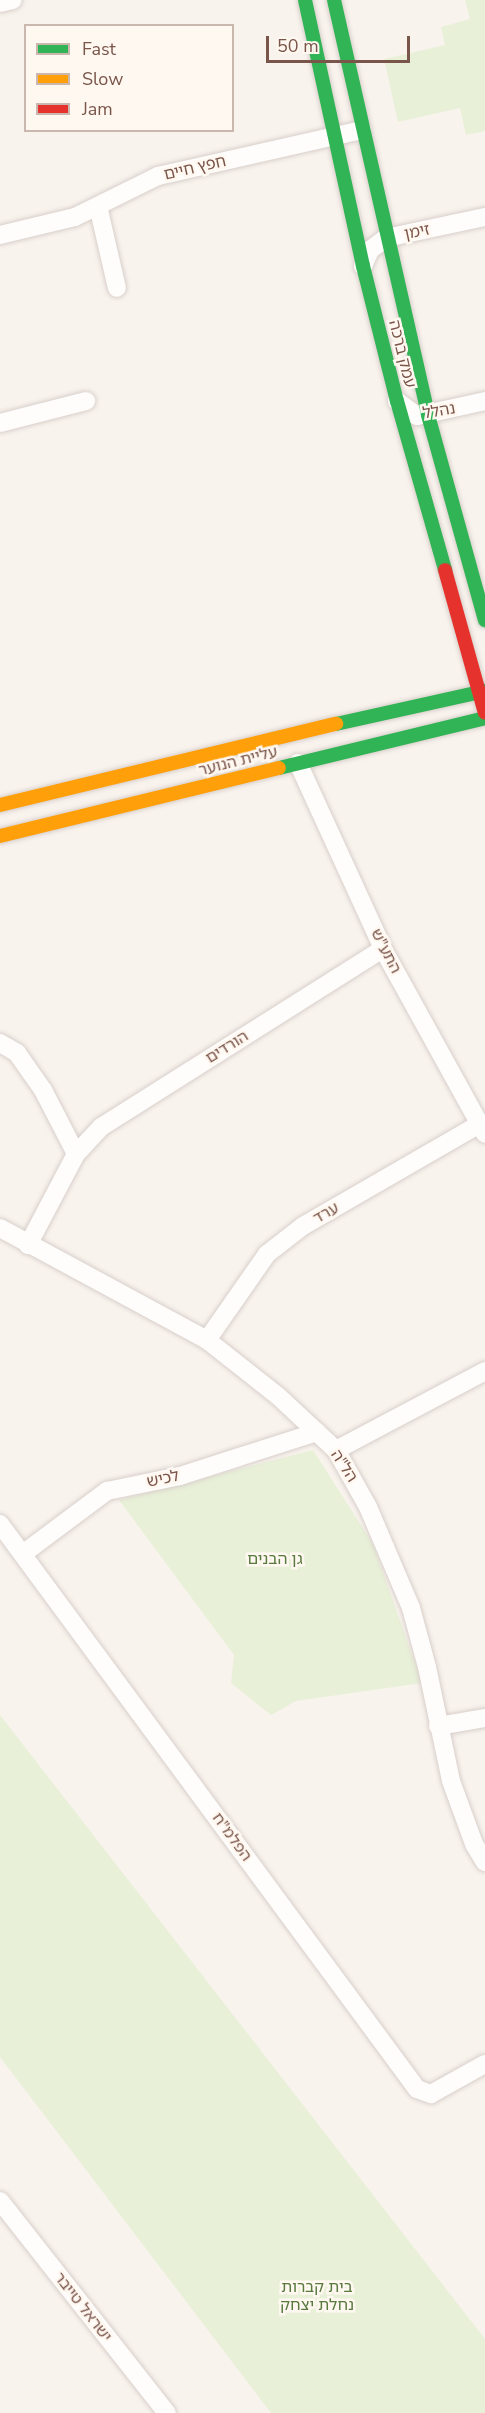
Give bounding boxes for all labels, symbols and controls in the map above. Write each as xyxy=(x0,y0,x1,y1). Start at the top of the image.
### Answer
legend xyxy=(24,24,234,132)
scale bar xyxy=(269,24,413,62)
text: 50 m xyxy=(277,34,319,58)
text: Fast xyxy=(82,37,116,61)
text: Slow xyxy=(82,67,123,91)
text: Jam xyxy=(82,97,113,121)
street label: חפץ חיים xyxy=(162,152,228,184)
street label: זימן xyxy=(402,220,432,244)
street label: עמק ברכה xyxy=(384,318,420,390)
street label: נהלל xyxy=(421,399,457,423)
street label: עליית הנוער xyxy=(196,742,280,780)
street label: התע"ש xyxy=(367,925,405,977)
street label: הורדים xyxy=(202,1026,252,1068)
street label: ערד xyxy=(310,1198,342,1228)
street label: הל"ה xyxy=(327,1446,361,1486)
street label: לכיש xyxy=(145,1466,181,1492)
park label: גן הבנים xyxy=(247,1549,303,1569)
street label: הפלמ"ח xyxy=(208,1809,256,1865)
street label: ישראל טייבר xyxy=(50,2268,116,2346)
park label: בית קברות נחלת יצחק xyxy=(280,2277,354,2315)

